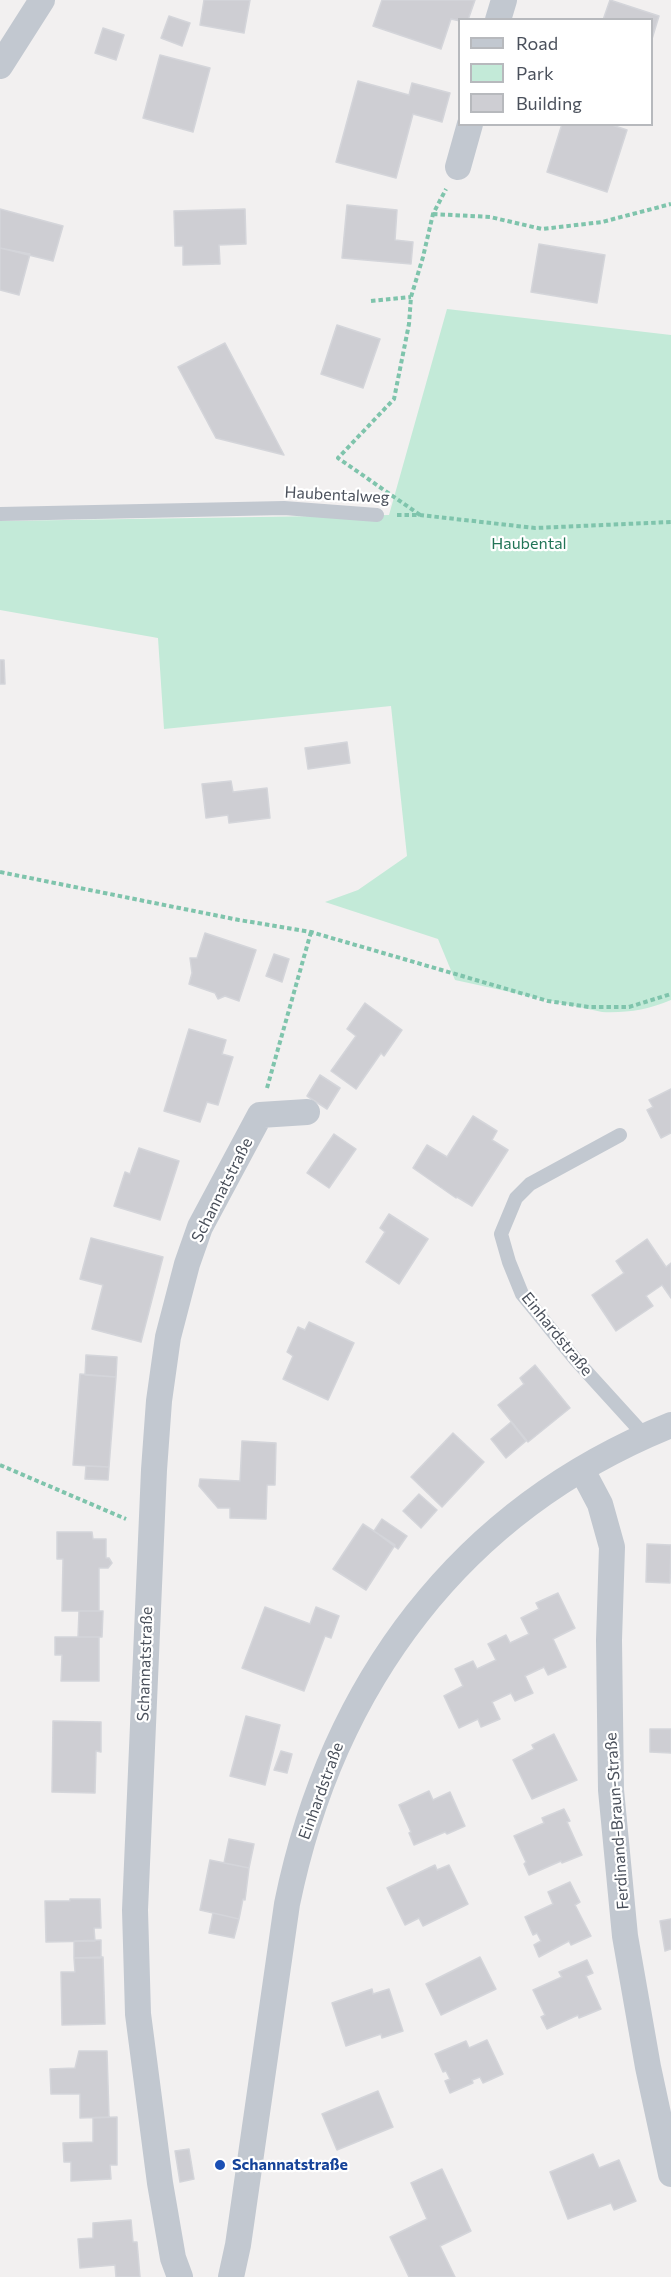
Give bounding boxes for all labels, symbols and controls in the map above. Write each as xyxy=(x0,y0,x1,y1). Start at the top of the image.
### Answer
legend xyxy=(458,18,653,126)
text: Road xyxy=(516,32,558,54)
text: Park xyxy=(516,62,554,84)
text: Building xyxy=(516,92,582,114)
street label: Haubentalweg xyxy=(284,483,390,507)
park label: Haubental xyxy=(491,534,567,554)
street label: Schannatstraße xyxy=(187,1135,257,1245)
street label: Einhardstraße xyxy=(517,1288,597,1380)
street label: Schannatstraße xyxy=(133,1606,157,1722)
street label: Ferdinand-Braun-Straße xyxy=(601,1732,633,1910)
street label: Einhardstraße xyxy=(295,1740,347,1842)
place label: Schannatstraße xyxy=(232,2155,348,2175)
marker: Schannatstraße xyxy=(213,2158,227,2172)

